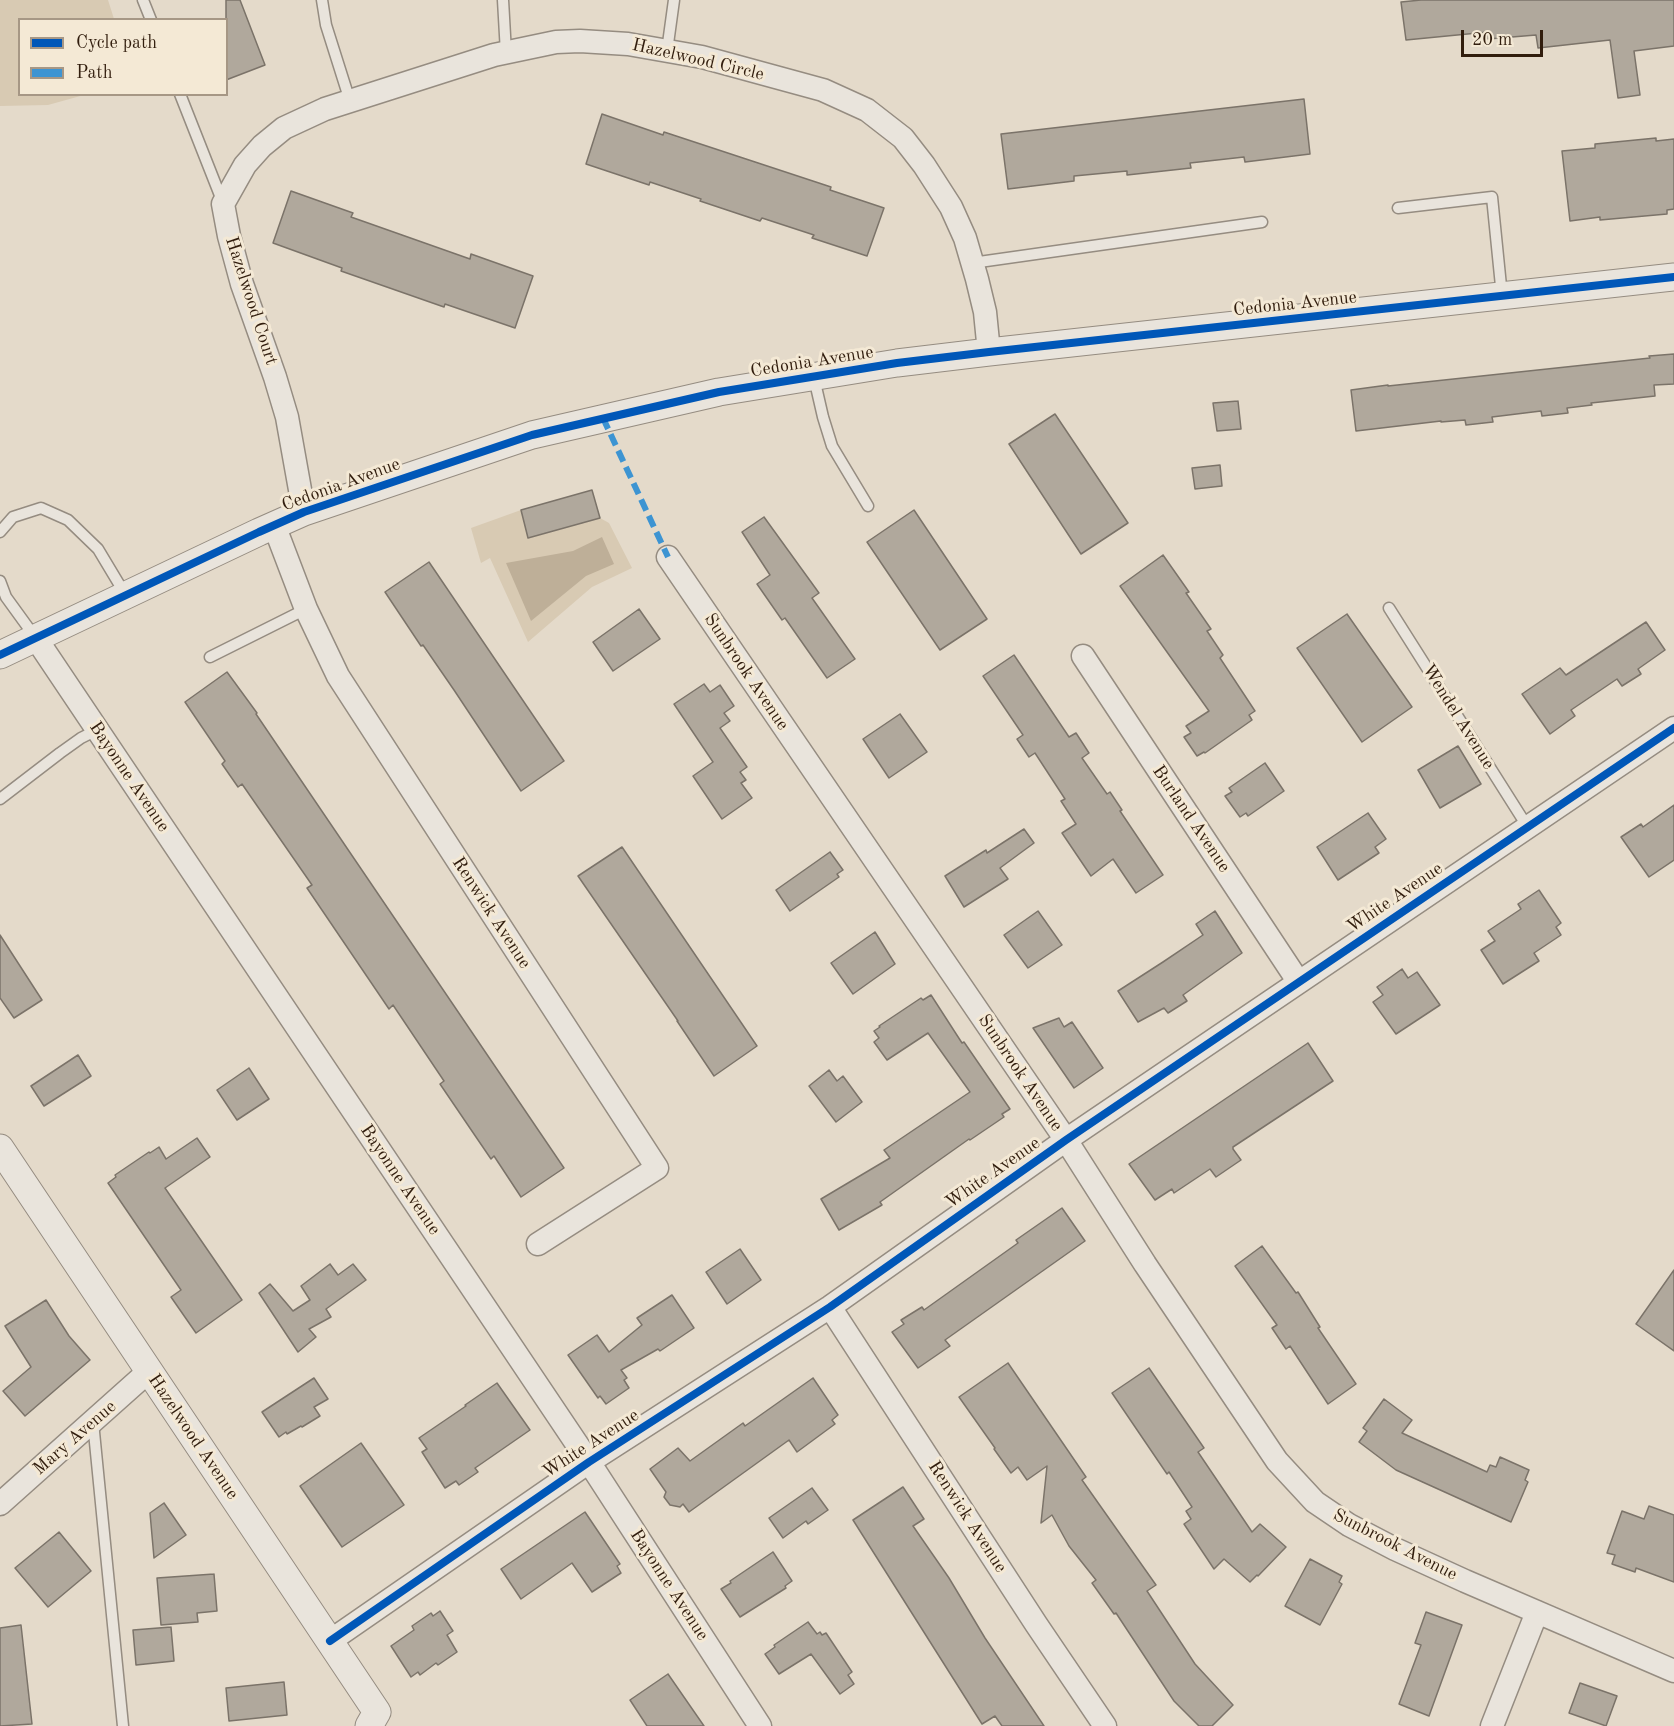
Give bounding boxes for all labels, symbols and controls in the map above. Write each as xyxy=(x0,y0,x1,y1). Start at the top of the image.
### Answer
legend xyxy=(18,18,228,96)
scale bar xyxy=(1464,18,1546,56)
text: 20 m xyxy=(1472,31,1512,49)
text: Cycle path xyxy=(76,34,157,52)
street label: Hazelwood Circle xyxy=(630,34,766,86)
text: Path xyxy=(76,64,112,82)
street label: Hazelwood Court xyxy=(220,234,282,368)
street label: Cedonia Avenue xyxy=(1232,287,1358,321)
street label: Cedonia Avenue xyxy=(749,342,875,382)
street label: Cedonia Avenue xyxy=(279,454,403,516)
street label: Sunbrook Avenue xyxy=(699,609,793,735)
street label: Wendel Avenue xyxy=(1417,660,1499,774)
street label: Bayonne Avenue xyxy=(84,718,174,836)
street label: Burland Avenue xyxy=(1147,761,1235,877)
street label: Renwick Avenue xyxy=(447,853,535,973)
street label: White Avenue xyxy=(1343,858,1447,938)
street label: Sunbrook Avenue xyxy=(973,1010,1067,1136)
street label: Bayonne Avenue xyxy=(355,1121,445,1239)
street label: White Avenue xyxy=(941,1132,1045,1214)
street label: Hazelwood Avenue xyxy=(143,1370,243,1504)
street label: Mary Avenue xyxy=(29,1396,121,1480)
street label: White Avenue xyxy=(539,1405,643,1483)
street label: Renwick Avenue xyxy=(923,1457,1011,1577)
street label: Sunbrook Avenue xyxy=(1329,1504,1461,1586)
street label: Bayonne Avenue xyxy=(625,1525,713,1645)

